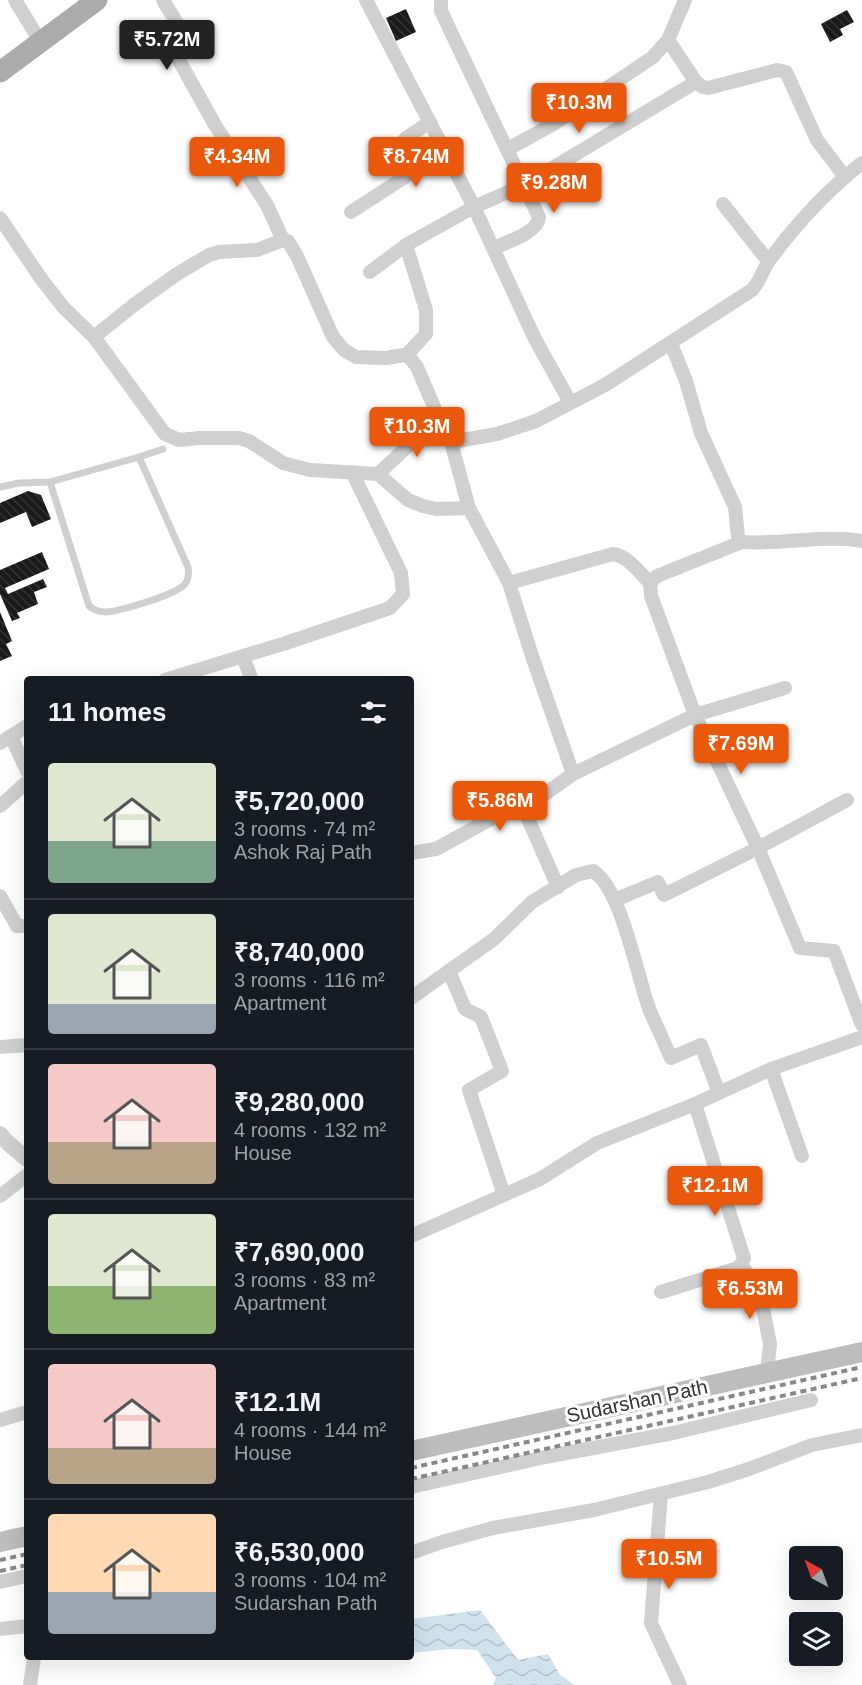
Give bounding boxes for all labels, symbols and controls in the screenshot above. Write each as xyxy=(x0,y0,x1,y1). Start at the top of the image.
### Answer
pin: ₹5.72M xyxy=(118,20,216,71)
text: ₹5.72M xyxy=(133,28,201,50)
pin: ₹10.3M xyxy=(530,83,628,134)
text: ₹10.3M xyxy=(545,91,613,113)
pin: ₹4.34M xyxy=(188,137,286,188)
pin: ₹8.74M xyxy=(367,137,465,188)
text: ₹4.34M xyxy=(203,145,271,167)
text: ₹8.74M xyxy=(382,145,450,167)
pin: ₹9.28M xyxy=(505,163,603,214)
text: ₹9.28M xyxy=(520,171,588,193)
pin: ₹10.3M xyxy=(368,407,466,458)
text: ₹10.3M xyxy=(383,415,451,437)
icon: filters xyxy=(357,696,390,729)
text: 11 homes xyxy=(48,697,167,727)
pin: ₹7.69M xyxy=(692,724,790,775)
text: ₹7.69M xyxy=(707,732,775,754)
pin: ₹5.86M xyxy=(451,781,549,832)
text: ₹5,720,000 xyxy=(234,786,365,816)
icon: home xyxy=(96,787,168,859)
text: ₹5.86M xyxy=(466,789,534,811)
text: 3 rooms · 74 m² xyxy=(234,818,375,840)
text: Ashok Raj Path xyxy=(234,841,372,863)
text: ₹8,740,000 xyxy=(234,937,365,967)
icon: home xyxy=(96,938,168,1010)
text: 3 rooms · 116 m² xyxy=(234,969,385,991)
text: Apartment xyxy=(234,992,326,1014)
text: ₹9,280,000 xyxy=(234,1087,365,1117)
icon: home xyxy=(96,1088,168,1160)
text: 4 rooms · 132 m² xyxy=(234,1119,386,1141)
text: House xyxy=(234,1142,292,1164)
pin: ₹12.1M xyxy=(666,1166,764,1217)
text: ₹12.1M xyxy=(681,1174,749,1196)
text: ₹7,690,000 xyxy=(234,1237,365,1267)
icon: home xyxy=(96,1238,168,1310)
text: 3 rooms · 83 m² xyxy=(234,1269,375,1291)
pin: ₹6.53M xyxy=(701,1269,799,1320)
text: ₹6.53M xyxy=(716,1277,784,1299)
text: Apartment xyxy=(234,1292,326,1314)
street label: Sudarshan Path xyxy=(565,1375,709,1427)
text: ₹12.1M xyxy=(234,1387,321,1417)
icon: home xyxy=(96,1388,168,1460)
text: 4 rooms · 144 m² xyxy=(234,1419,386,1441)
text: House xyxy=(234,1442,292,1464)
text: ₹6,530,000 xyxy=(234,1537,365,1567)
icon: home xyxy=(96,1538,168,1610)
pin: ₹10.5M xyxy=(620,1539,718,1590)
north arrow xyxy=(789,1546,843,1600)
map controls xyxy=(789,1546,843,1666)
text: ₹10.5M xyxy=(635,1547,703,1569)
text: 3 rooms · 104 m² xyxy=(234,1569,386,1591)
text: Sudarshan Path xyxy=(234,1592,377,1614)
button: layers xyxy=(789,1612,843,1666)

